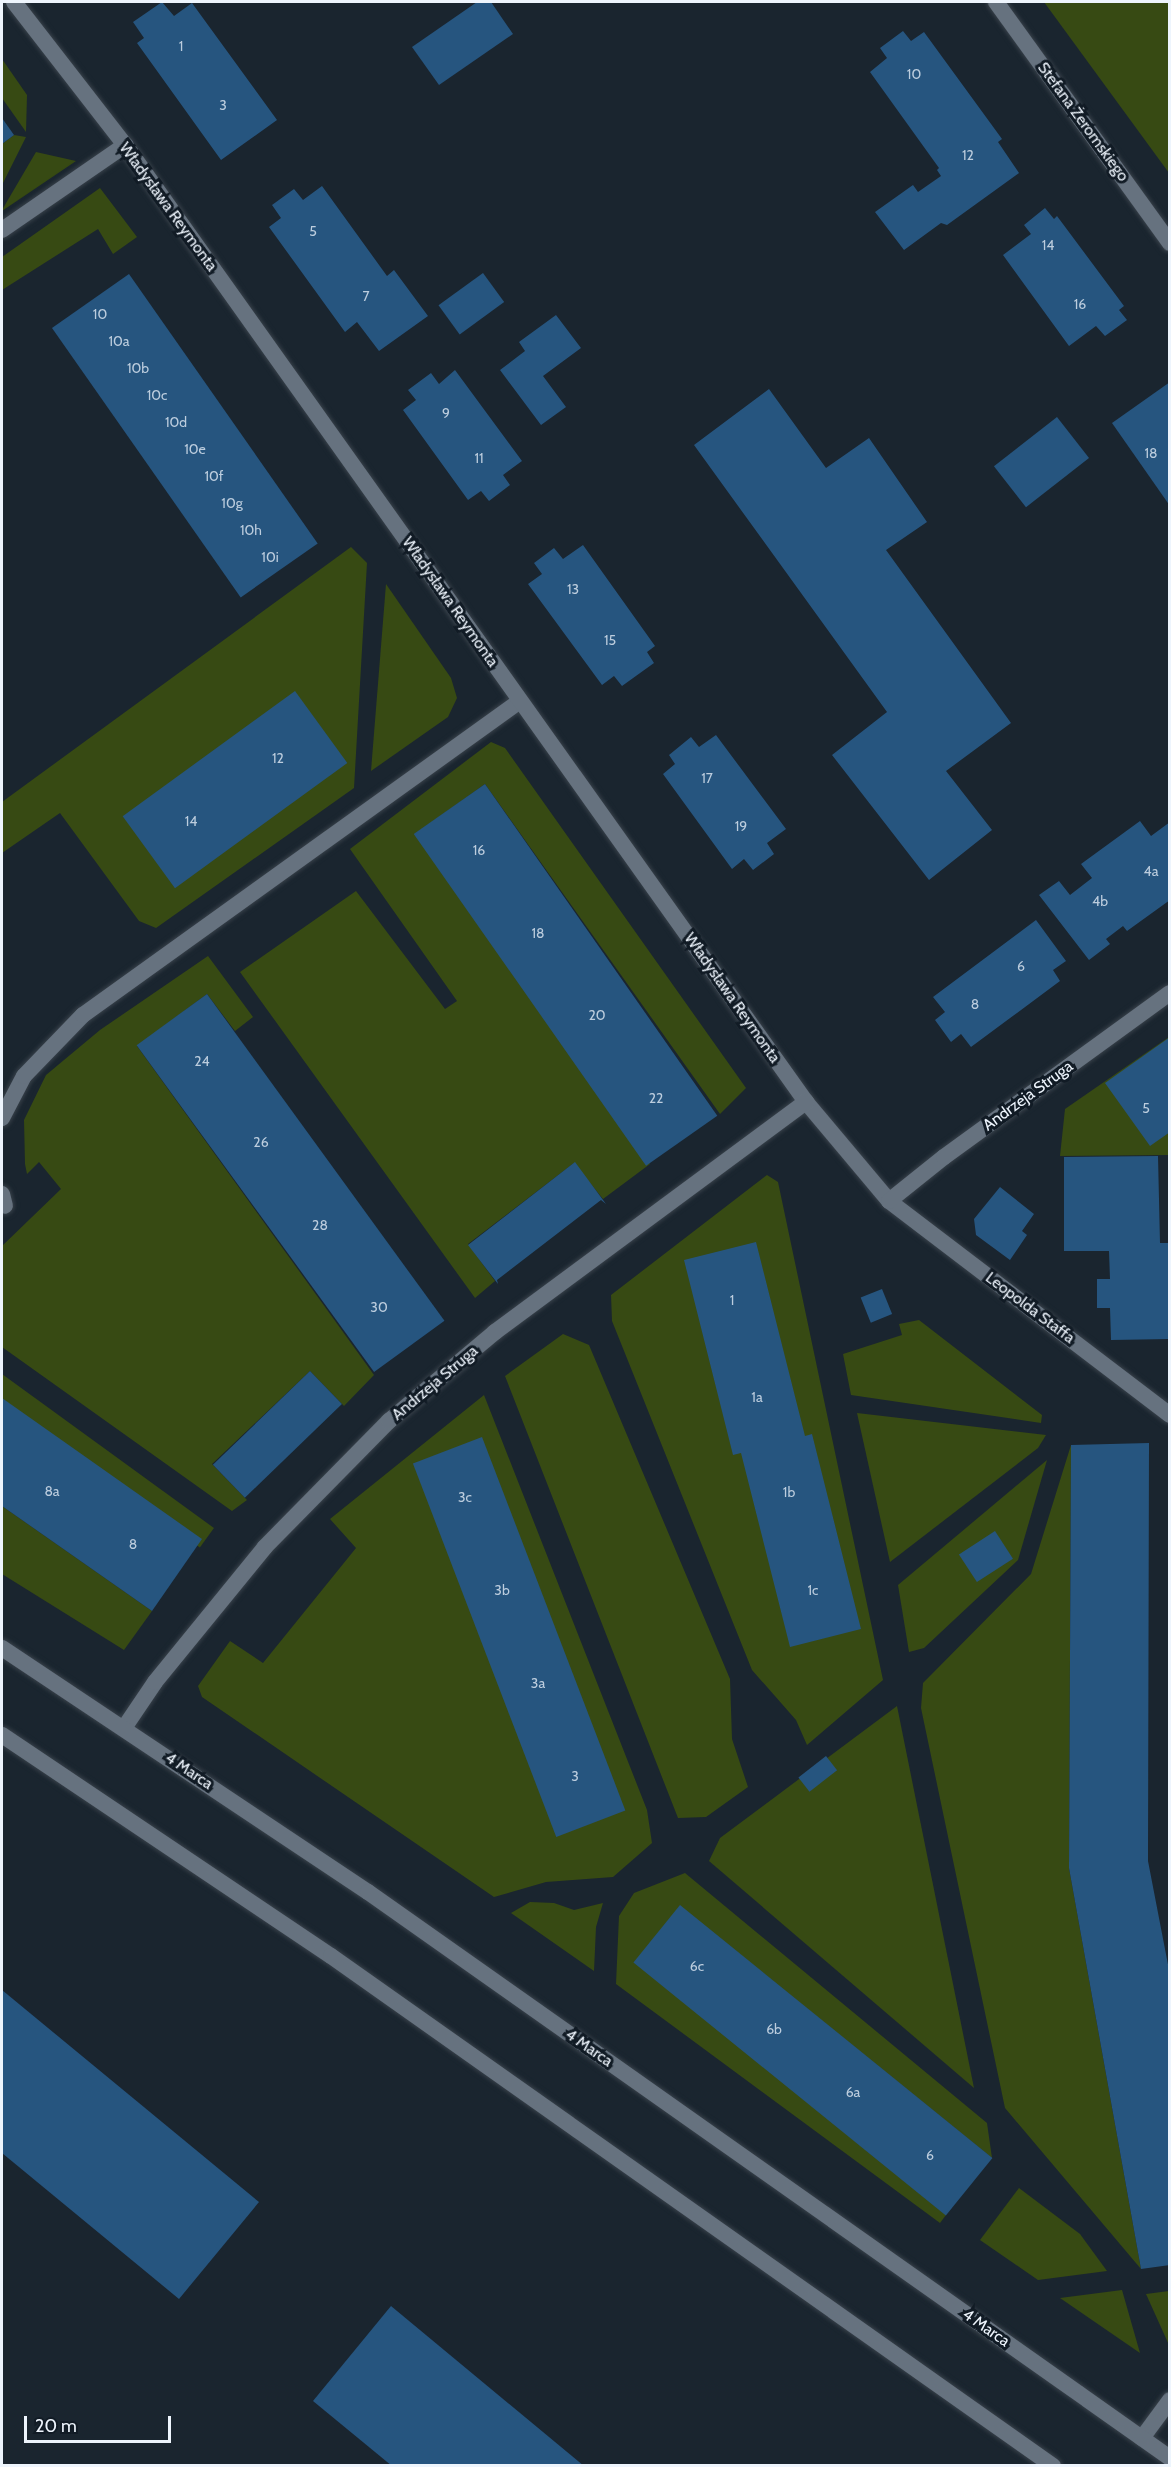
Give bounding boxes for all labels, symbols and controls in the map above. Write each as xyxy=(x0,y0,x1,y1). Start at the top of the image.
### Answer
house number: 1 xyxy=(179,38,183,54)
street label: Stefana Żeromskiego xyxy=(1033,59,1133,185)
house number: 10 xyxy=(907,66,921,82)
house number: 3 xyxy=(219,97,227,113)
street label: Władysława Reymonta xyxy=(115,139,221,275)
house number: 12 xyxy=(962,147,974,163)
house number: 5 xyxy=(309,223,317,239)
house number: 14 xyxy=(1042,237,1054,253)
house number: 7 xyxy=(362,288,370,304)
house number: 16 xyxy=(1074,296,1086,312)
house number: 10 xyxy=(93,306,107,322)
house number: 10a xyxy=(108,333,130,349)
house number: 10b xyxy=(127,360,149,376)
house number: 10c xyxy=(147,387,167,403)
house number: 9 xyxy=(442,405,450,421)
house number: 10d xyxy=(165,414,187,430)
house number: 10e xyxy=(184,441,206,457)
house number: 18 xyxy=(1144,445,1158,461)
house number: 11 xyxy=(474,450,484,466)
house number: 10f xyxy=(205,468,223,484)
house number: 10g xyxy=(221,495,243,511)
house number: 10h xyxy=(240,522,262,538)
street label: Władysława Reymonta xyxy=(398,533,502,671)
house number: 10i xyxy=(261,549,279,565)
house number: 13 xyxy=(567,581,579,597)
house number: 15 xyxy=(604,632,616,648)
house number: 12 xyxy=(272,750,284,766)
house number: 17 xyxy=(701,770,713,786)
house number: 14 xyxy=(185,813,197,829)
house number: 19 xyxy=(735,818,747,834)
house number: 16 xyxy=(473,842,485,858)
house number: 4a xyxy=(1144,863,1158,879)
house number: 4b xyxy=(1092,893,1108,909)
house number: 18 xyxy=(531,925,545,941)
street label: Władysława Reymonta xyxy=(680,929,784,1067)
house number: 6 xyxy=(1017,958,1025,974)
house number: 8 xyxy=(971,996,979,1012)
house number: 20 xyxy=(588,1007,606,1023)
house number: 24 xyxy=(194,1053,210,1069)
street label: Andrzeja Struga xyxy=(979,1057,1077,1135)
house number: 22 xyxy=(649,1090,663,1106)
house number: 5 xyxy=(1142,1100,1150,1116)
house number: 26 xyxy=(253,1134,269,1150)
house number: 28 xyxy=(312,1217,328,1233)
street label: Leopolda Staffa xyxy=(982,1268,1078,1348)
house number: 1 xyxy=(730,1292,734,1308)
house number: 30 xyxy=(370,1299,388,1315)
street label: Andrzeja Struga xyxy=(388,1341,482,1425)
house number: 1a xyxy=(751,1389,763,1405)
house number: 8a xyxy=(44,1483,60,1499)
house number: 1b xyxy=(783,1484,795,1500)
house number: 3c xyxy=(458,1489,472,1505)
house number: 8 xyxy=(129,1536,137,1552)
house number: 3b xyxy=(494,1582,510,1598)
house number: 1c xyxy=(808,1582,818,1598)
house number: 3a xyxy=(531,1675,545,1691)
street label: 4 Marca xyxy=(162,1748,216,1794)
house number: 3 xyxy=(571,1768,579,1784)
house number: 6c xyxy=(690,1958,704,1974)
house number: 6b xyxy=(766,2021,782,2037)
street label: 4 Marca xyxy=(562,2025,616,2071)
house number: 6a xyxy=(846,2084,860,2100)
house number: 6 xyxy=(926,2147,934,2163)
street label: 4 Marca xyxy=(959,2305,1013,2351)
scale bar xyxy=(27,2404,174,2442)
text: 20 m xyxy=(35,2415,77,2437)

